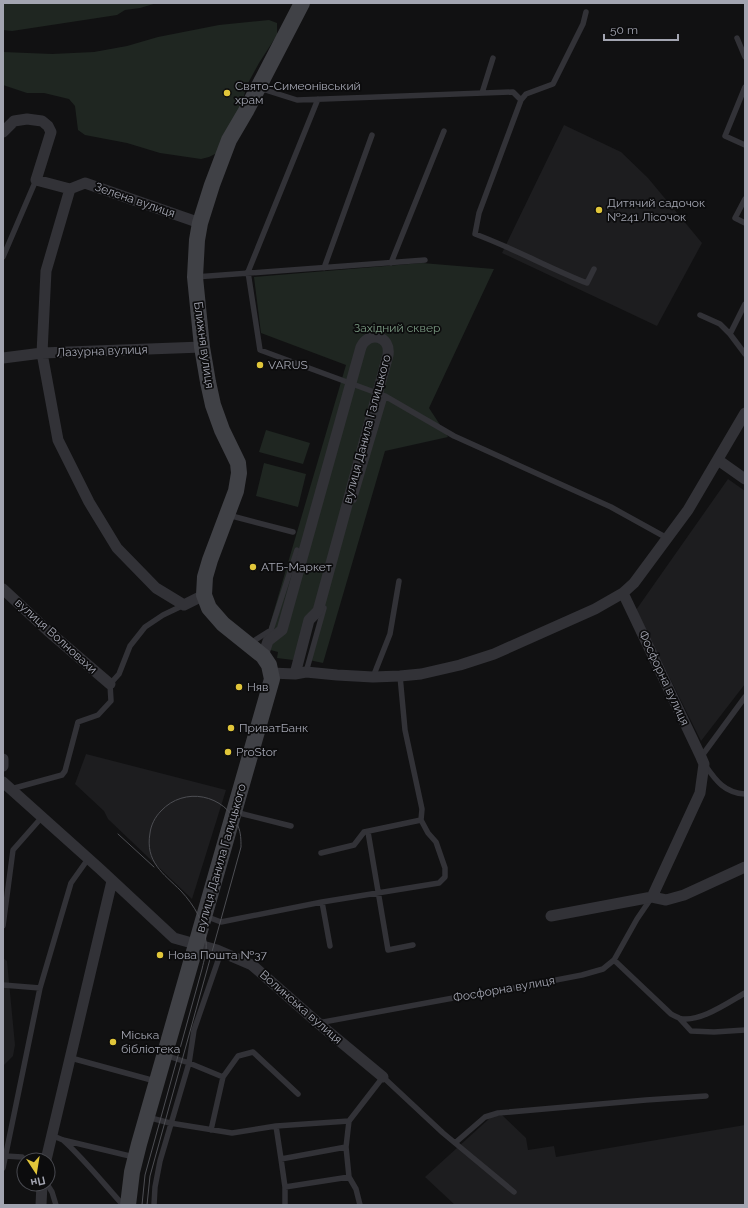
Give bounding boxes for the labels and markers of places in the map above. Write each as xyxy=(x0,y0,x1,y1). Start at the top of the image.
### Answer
place label: Свято-Симеонівський храм xyxy=(235,79,361,107)
marker: Свято-Симеонівський храм xyxy=(222,88,232,98)
place label: Дитячий садочок №241 Лісочок xyxy=(607,196,705,224)
marker: Дитячий садочок №241 Лісочок xyxy=(594,205,604,215)
place label: VARUS xyxy=(268,358,308,372)
marker: VARUS xyxy=(255,360,265,370)
place label: АТБ-Маркет xyxy=(261,560,332,574)
marker: АТБ-Маркет xyxy=(248,562,258,572)
place label: Няв xyxy=(247,680,269,694)
marker: Няв xyxy=(234,682,244,692)
place label: ПриватБанк xyxy=(239,721,308,735)
marker: ПриватБанк xyxy=(226,723,236,733)
place label: ProStor xyxy=(236,745,278,759)
marker: ProStor xyxy=(223,747,233,757)
place label: Нова Пошта №37 xyxy=(168,948,268,962)
marker: Нова Пошта №37 xyxy=(155,950,165,960)
place label: Міська бібліотека xyxy=(121,1028,180,1056)
marker: Міська бібліотека xyxy=(108,1037,118,1047)

